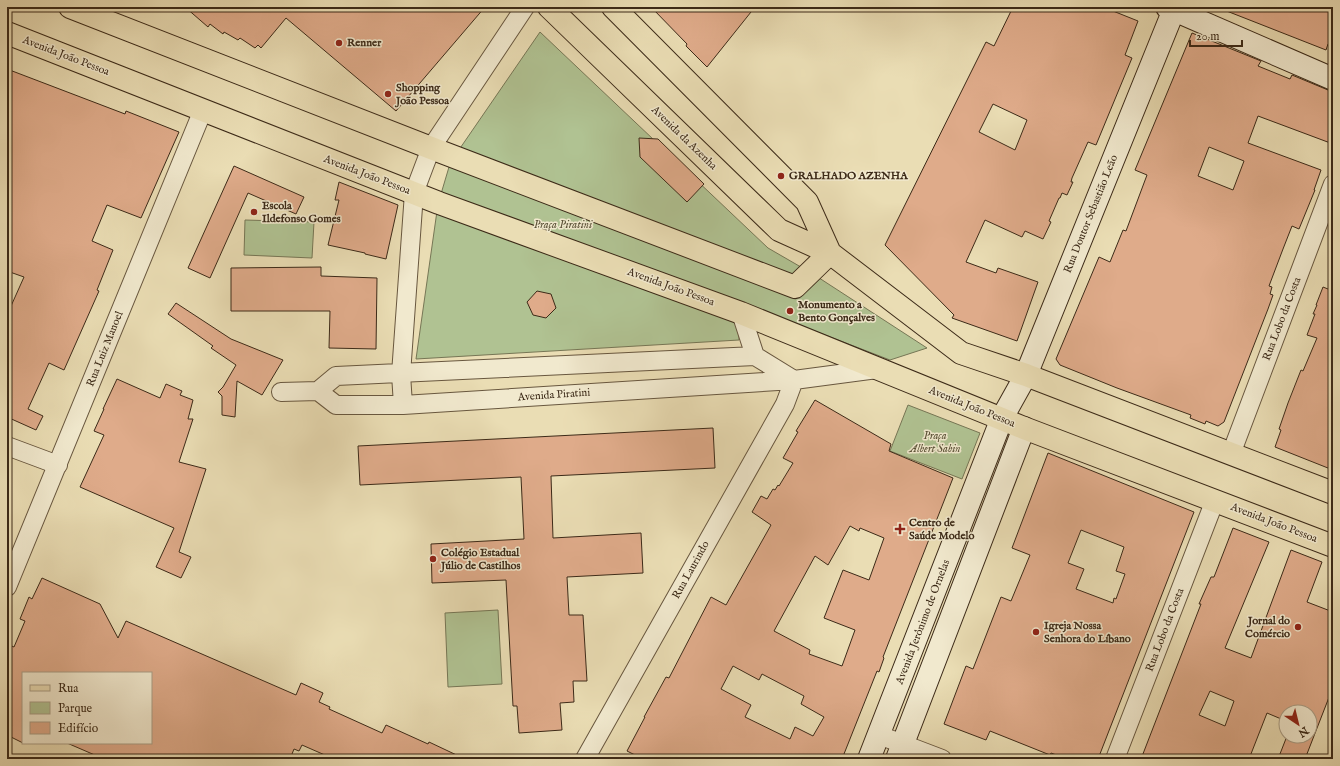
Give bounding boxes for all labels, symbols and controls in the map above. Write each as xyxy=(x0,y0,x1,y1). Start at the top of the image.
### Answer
scale bar xyxy=(1190,22,1242,48)
text: 20 m xyxy=(1196,29,1219,44)
street label: Avenida João Pessoa xyxy=(20,33,112,79)
place label: Renner xyxy=(347,36,382,50)
marker: Renner xyxy=(334,38,344,48)
place label: Shopping João Pessoa xyxy=(394,81,449,108)
marker: Shopping João Pessoa xyxy=(383,89,393,99)
street label: Avenida da Azenha xyxy=(648,102,720,173)
street label: Avenida João Pessoa xyxy=(321,152,413,198)
street label: Rua Doutor Sebastião Leão xyxy=(1061,153,1121,275)
place label: GRALHADO AZENHA xyxy=(789,169,908,183)
marker: GRALHADO AZENHA xyxy=(776,171,786,181)
place label: Escola Ildefonso Gomes xyxy=(262,199,341,226)
marker: Escola Ildefonso Gomes xyxy=(249,207,259,217)
park label: Praça Piratini xyxy=(534,218,593,232)
street label: Avenida João Pessoa xyxy=(625,264,717,309)
street label: Rua Lobo da Costa xyxy=(1260,275,1304,363)
place label: Monumento a Bento Gonçalves xyxy=(798,298,875,325)
marker: Monumento a Bento Gonçalves xyxy=(785,306,795,316)
street label: Rua Luiz Manoel xyxy=(84,309,126,389)
street label: Avenida João Pessoa xyxy=(926,383,1017,431)
street label: Avenida Piratini xyxy=(516,385,591,405)
park label: Praça Albert Sabin xyxy=(909,429,960,456)
street label: Avenida João Pessoa xyxy=(1228,500,1320,546)
place label: Centro de Saúde Modelo xyxy=(909,516,974,543)
marker: Centro de Saúde Modelo xyxy=(894,523,906,535)
street label: Rua Laurindo xyxy=(669,539,713,601)
place label: Colégio Estadual Júlio de Castilhos xyxy=(439,546,520,573)
marker: Colégio Estadual Júlio de Castilhos xyxy=(428,554,438,564)
street label: Avenida Jerônimo de Ornelas xyxy=(892,557,953,687)
street label: Rua Lobo da Costa xyxy=(1143,586,1187,674)
place label: Jornal do Comércio xyxy=(1245,614,1290,641)
place label: Igreja Nossa Senhora do Líbano xyxy=(1044,619,1131,646)
marker: Jornal do Comércio xyxy=(1293,622,1303,632)
marker: Igreja Nossa Senhora do Líbano xyxy=(1031,627,1041,637)
legend xyxy=(22,672,152,744)
text: Rua xyxy=(58,681,79,696)
text: Parque xyxy=(58,701,93,717)
north arrow xyxy=(1278,704,1318,744)
text: Edifício xyxy=(58,721,99,736)
text: N xyxy=(1295,722,1312,740)

